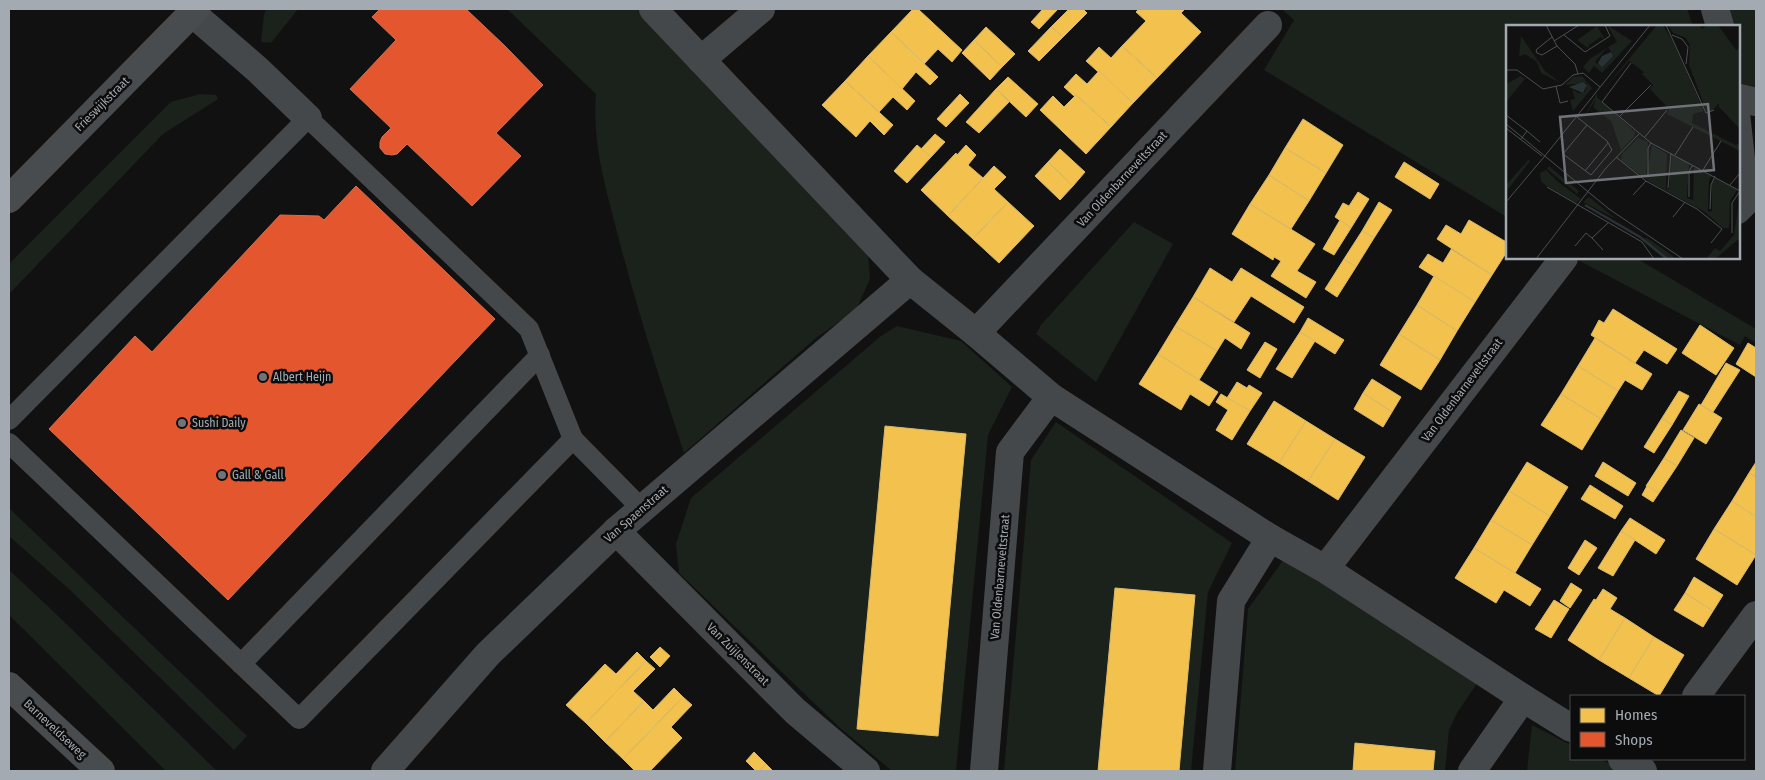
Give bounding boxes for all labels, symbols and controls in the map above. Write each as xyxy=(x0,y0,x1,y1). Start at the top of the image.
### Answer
inset map xyxy=(1506,25,1740,259)
street label: Frieswijkstraat xyxy=(72,74,132,134)
street label: Van Oldenbarneveltstraat xyxy=(1074,128,1170,230)
street label: Van Oldenbarneveltstraat xyxy=(1419,336,1505,444)
place label: Albert Heijn xyxy=(273,370,331,384)
marker: Albert Heijn xyxy=(257,371,269,383)
place label: Sushi Daily xyxy=(192,416,246,430)
marker: Sushi Daily xyxy=(176,417,188,429)
place label: Gall & Gall xyxy=(232,468,284,482)
marker: Gall & Gall xyxy=(216,469,228,481)
street label: Van Spaenstraat xyxy=(601,483,671,545)
street label: Van Oldenbarneveltstraat xyxy=(988,514,1012,640)
street label: Van Zuijlenstraat xyxy=(704,620,772,688)
legend xyxy=(1570,695,1745,760)
street label: Barneveldseweg xyxy=(21,697,89,762)
text: Homes xyxy=(1615,706,1657,724)
text: Shops xyxy=(1615,731,1653,749)

